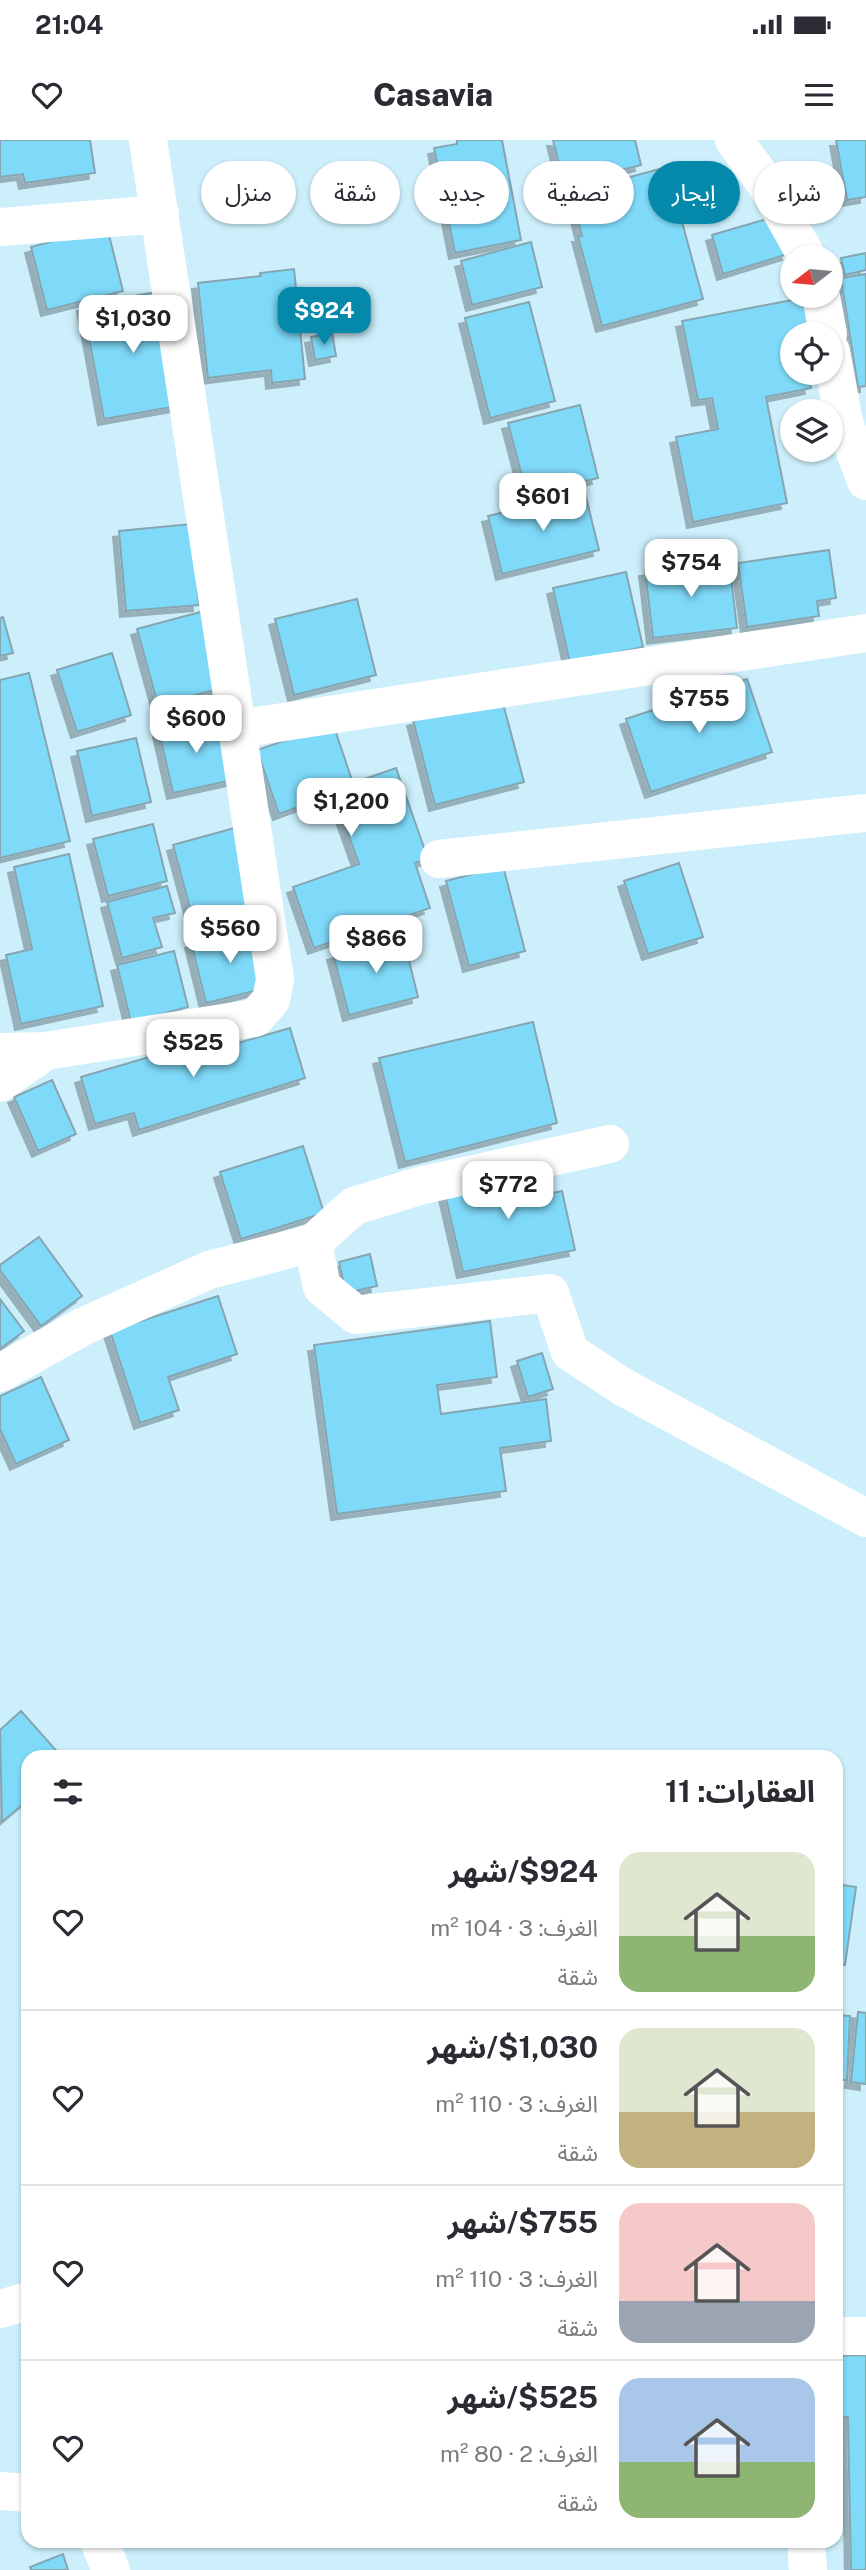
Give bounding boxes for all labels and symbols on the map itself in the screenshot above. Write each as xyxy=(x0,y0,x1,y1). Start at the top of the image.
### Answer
north arrow xyxy=(780,245,844,308)
pin: $924 xyxy=(283,288,365,347)
pin: $1,030 xyxy=(76,296,190,355)
pin: $601 xyxy=(502,474,584,533)
pin: $754 xyxy=(650,540,732,599)
pin: $755 xyxy=(658,676,740,735)
pin: $600 xyxy=(155,696,237,755)
pin: $1,200 xyxy=(294,778,408,838)
pin: $560 xyxy=(189,906,271,965)
pin: $866 xyxy=(335,916,417,975)
pin: $525 xyxy=(152,1020,234,1079)
pin: $772 xyxy=(467,1161,549,1221)

